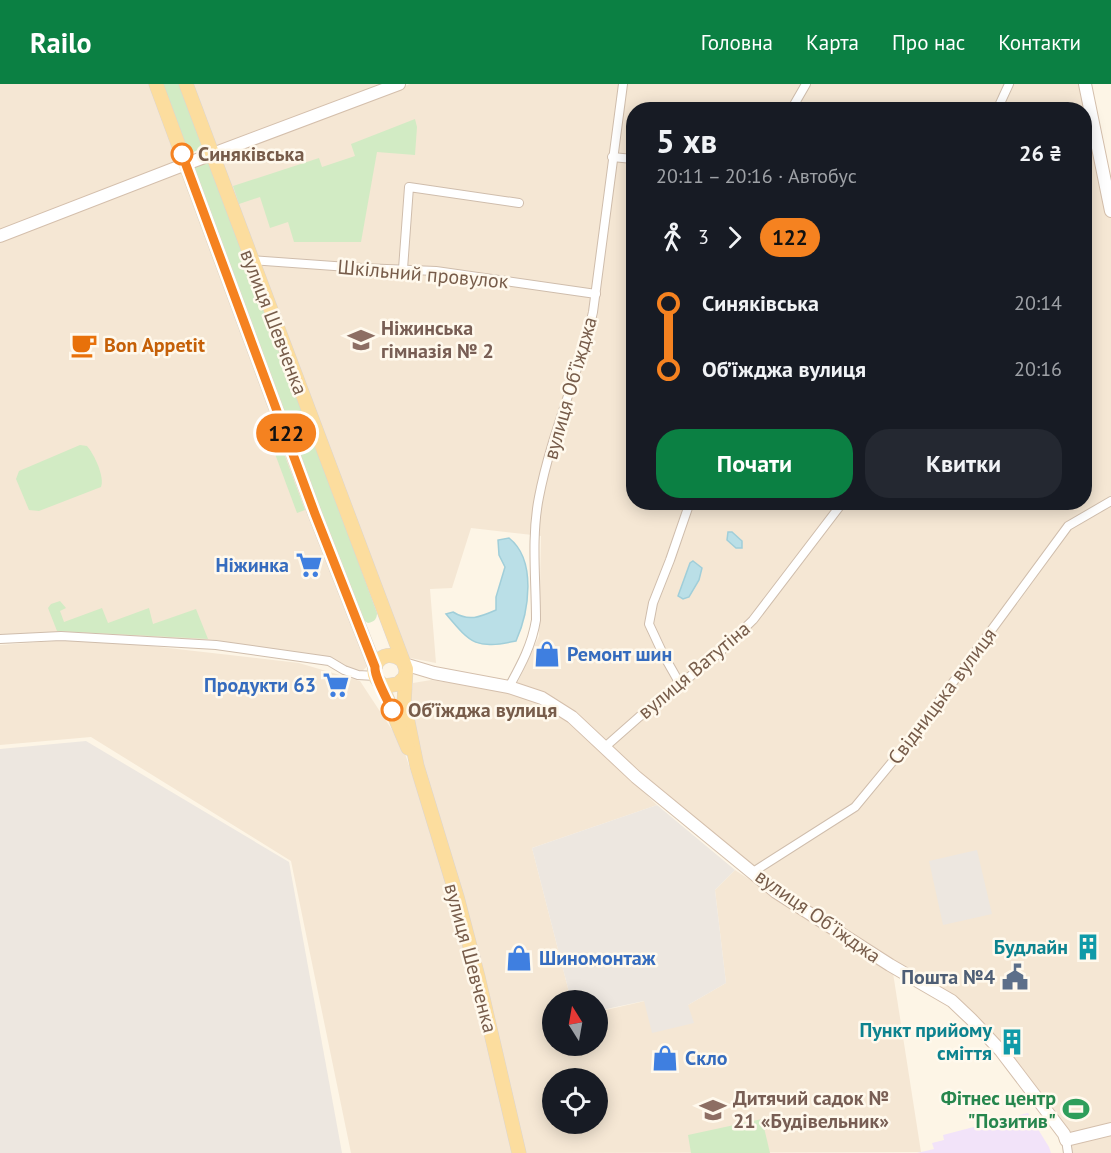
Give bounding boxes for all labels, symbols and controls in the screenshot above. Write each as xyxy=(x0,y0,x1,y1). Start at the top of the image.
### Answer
text: Railo xyxy=(30,24,92,61)
text: Головна xyxy=(701,29,773,56)
text: Карта xyxy=(806,29,859,56)
text: Про нас xyxy=(892,29,965,56)
text: Контакти xyxy=(998,29,1081,56)
text: 5 хв xyxy=(656,119,717,162)
text: 26 ₴ xyxy=(1019,139,1062,167)
place label: Синяківська xyxy=(198,141,304,167)
marker: Синяківська xyxy=(171,143,193,165)
text: 20:11 – 20:16 · Автобус xyxy=(656,163,857,189)
icon: walk xyxy=(656,221,689,254)
icon: forward xyxy=(718,221,751,254)
text: 3 xyxy=(698,224,709,250)
text: 122 xyxy=(772,224,808,251)
street label: вулиця Шевченка xyxy=(234,246,314,398)
street label: Шкільний провулок xyxy=(336,254,510,294)
text: Синяківська xyxy=(702,289,819,317)
text: 20:14 xyxy=(1014,290,1062,316)
street label: вулиця Обʼїжджа xyxy=(537,314,603,462)
place label: Ніжинська гімназія № 2 xyxy=(381,315,494,364)
school or university icon: Ніжинська гімназія № 2 xyxy=(346,325,376,355)
cafe icon: Bon Appetit xyxy=(69,330,99,360)
place label: Bon Appetit xyxy=(104,332,205,358)
text: Об’їжджа вулиця xyxy=(702,355,866,383)
text: 20:16 xyxy=(1014,356,1062,382)
line badge: 122 xyxy=(252,414,320,452)
text: 122 xyxy=(268,420,304,447)
button: Почати xyxy=(656,429,853,498)
button: Квитки xyxy=(865,429,1062,498)
supermarket icon: Ніжинка xyxy=(294,550,324,580)
place label: Ніжинка xyxy=(215,552,289,578)
street label: вулиця Ватутіна xyxy=(633,615,755,725)
street label: Свідницька вулиця xyxy=(882,622,1002,770)
shop icon: Ремонт шин xyxy=(532,639,562,669)
place label: Ремонт шин xyxy=(567,641,672,667)
supermarket icon: Продукти 63 xyxy=(321,670,351,700)
place label: Продукти 63 xyxy=(204,672,316,698)
place label: Об’їжджа вулиця xyxy=(408,697,557,723)
marker: Об’їжджа вулиця xyxy=(381,699,403,721)
street label: вулиця Обʼїжджа xyxy=(750,863,886,969)
street label: вулиця Шевченка xyxy=(439,880,503,1036)
building icon: Будлайн xyxy=(1073,932,1103,962)
place label: Будлайн xyxy=(994,934,1068,960)
shop icon: Шиномонтаж xyxy=(504,943,534,973)
place label: Шиномонтаж xyxy=(539,945,656,971)
public building icon: Пошта №4 xyxy=(1000,962,1030,992)
place label: Пошта №4 xyxy=(901,964,996,990)
north arrow xyxy=(542,990,608,1056)
map controls xyxy=(542,990,608,1134)
place label: Пункт прийому сміття xyxy=(860,1017,992,1066)
building icon: Пункт прийому сміття xyxy=(997,1027,1027,1057)
shop icon: Скло xyxy=(650,1043,680,1073)
place label: Скло xyxy=(685,1045,728,1071)
button: locate xyxy=(542,1068,608,1134)
place label: Дитячий садок № 21 «Будівельник» xyxy=(733,1085,889,1134)
place label: Фітнес центр "Позитив" xyxy=(941,1085,1056,1134)
sports icon: Фітнес центр "Позитив" xyxy=(1061,1094,1091,1124)
school or university icon: Дитячий садок № 21 «Будівельник» xyxy=(698,1095,728,1125)

